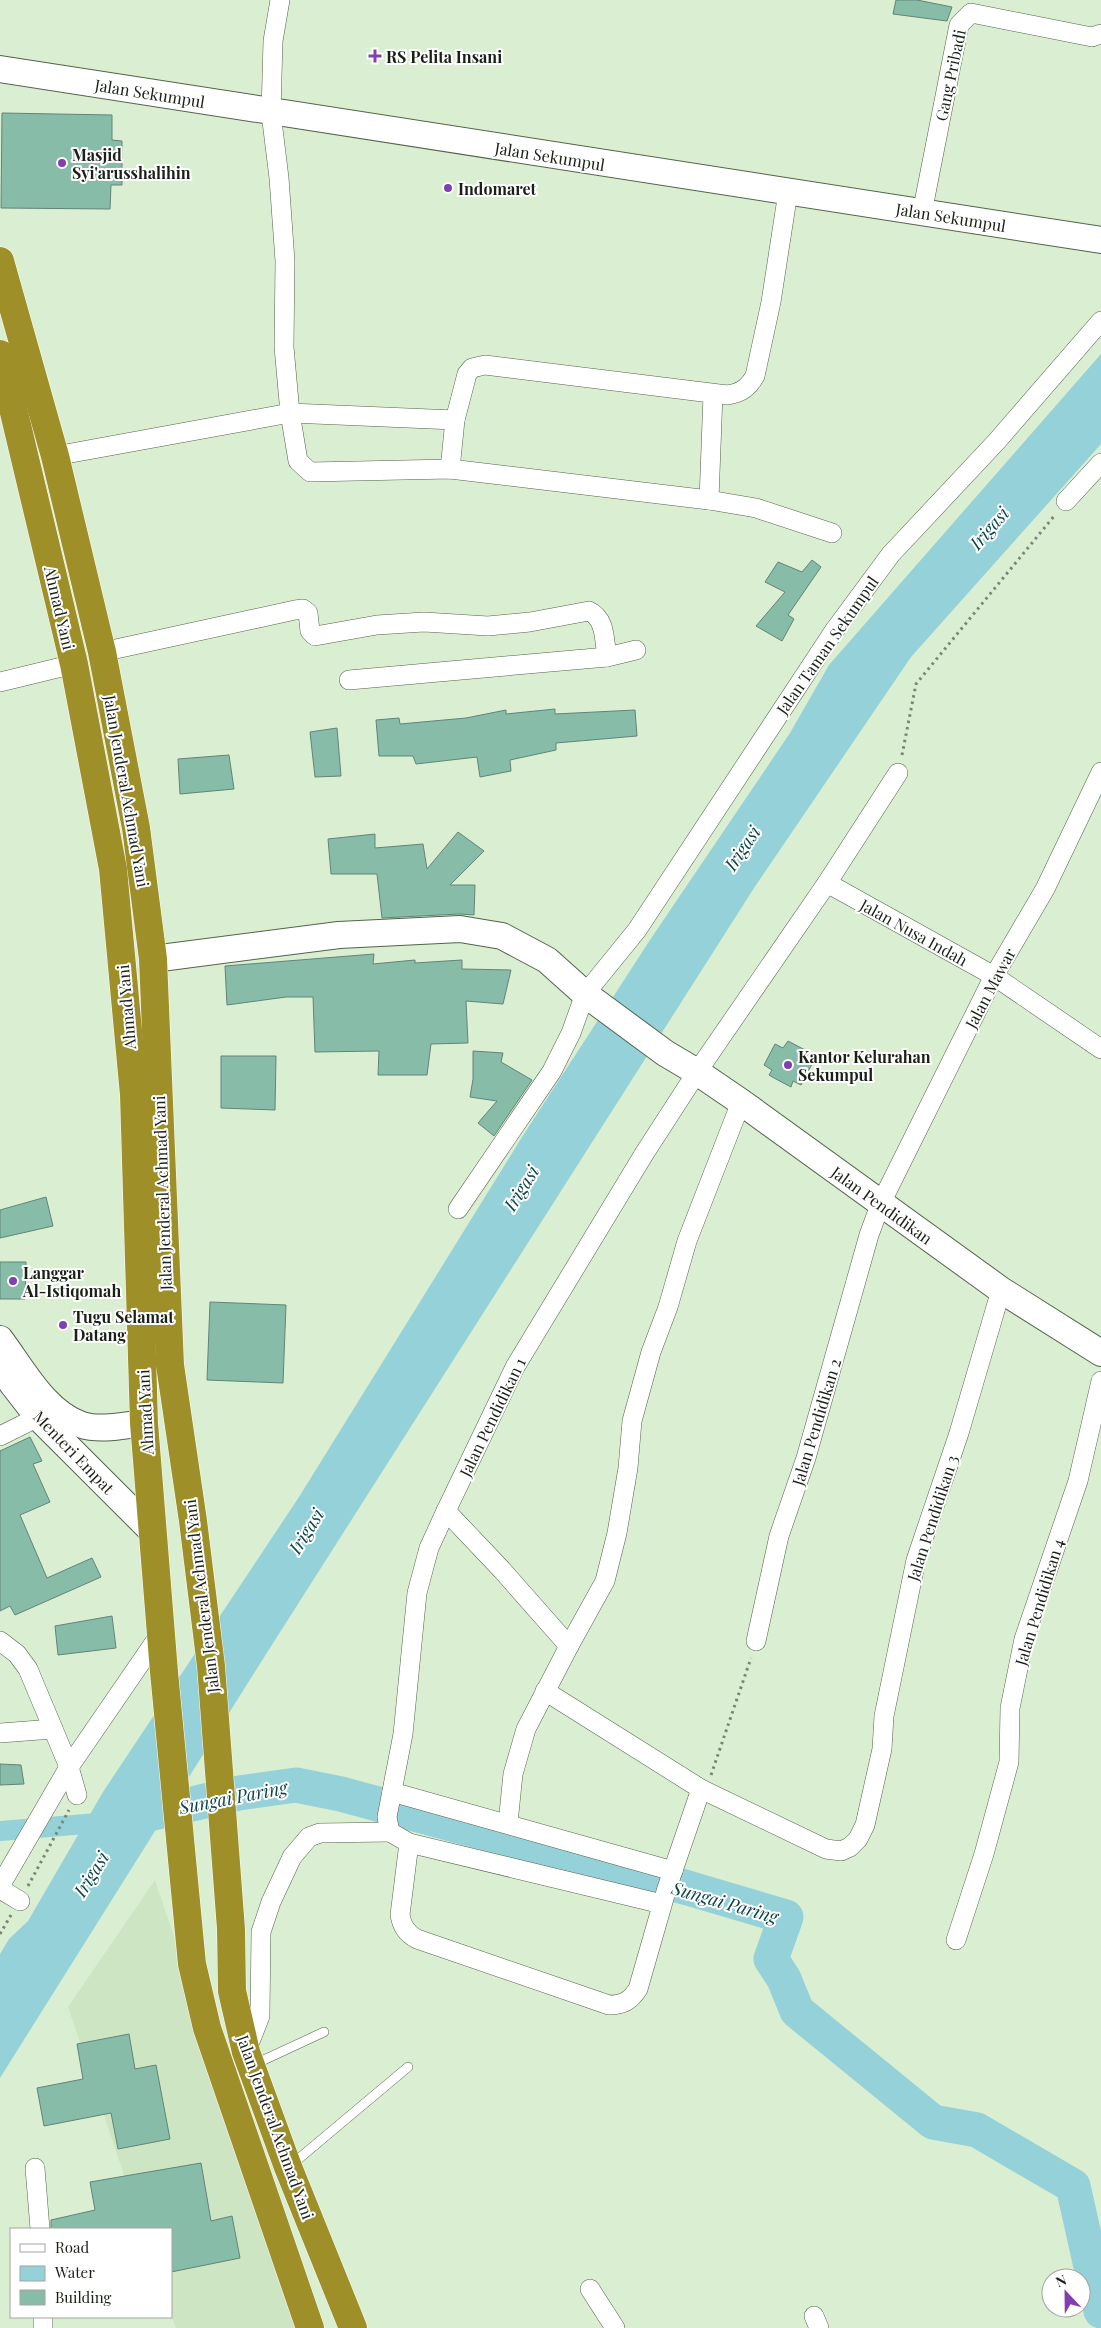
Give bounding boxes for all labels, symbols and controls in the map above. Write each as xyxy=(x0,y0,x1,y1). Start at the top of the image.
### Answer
street label: Gang Pribadi xyxy=(930,27,970,123)
place label: RS Pelita Insani xyxy=(386,46,502,67)
marker: RS Pelita Insani xyxy=(368,49,382,63)
street label: Jalan Sekumpul xyxy=(92,74,207,112)
street label: Jalan Sekumpul xyxy=(492,137,607,175)
place label: Masjid Syi'arusshalihin xyxy=(72,144,191,183)
marker: Masjid Syi'arusshalihin xyxy=(56,157,68,169)
place label: Indomaret xyxy=(458,178,537,199)
marker: Indomaret xyxy=(442,182,454,194)
street label: Jalan Sekumpul xyxy=(893,198,1008,236)
water label: Irigasi xyxy=(963,501,1014,555)
street label: Ahmad Yani xyxy=(40,563,80,652)
street label: Jalan Taman Sekumpul xyxy=(771,571,883,719)
street label: Jalan Jenderal Achmad Yani xyxy=(100,692,154,889)
water label: Irigasi xyxy=(718,821,766,876)
street label: Jalan Nusa Indah xyxy=(856,893,972,971)
street label: Jalan Mawar xyxy=(960,944,1020,1033)
street label: Ahmad Yani xyxy=(112,963,140,1051)
place label: Kantor Kelurahan Sekumpul xyxy=(798,1046,931,1085)
marker: Kantor Kelurahan Sekumpul xyxy=(782,1059,794,1071)
street label: Jalan Jenderal Achmad Yani xyxy=(148,1095,176,1292)
water label: Irigasi xyxy=(497,1160,544,1216)
street label: Jalan Pendidikan xyxy=(827,1161,937,1249)
place label: Langgar Al-Istiqomah xyxy=(22,1262,121,1301)
marker: Langgar Al-Istiqomah xyxy=(7,1275,19,1287)
place label: Tugu Selamat Datang xyxy=(73,1306,174,1345)
marker: Tugu Selamat Datang xyxy=(57,1319,69,1331)
street label: Jalan Pendidikan 1 xyxy=(454,1354,530,1481)
street label: Jalan Pendidikan 2 xyxy=(786,1356,845,1489)
street label: Ahmad Yani xyxy=(132,1369,158,1456)
street label: Menteri Empat xyxy=(29,1406,119,1498)
street label: Jalan Pendidikan 3 xyxy=(901,1452,962,1585)
street label: Jalan Jenderal Achmad Yani xyxy=(179,1498,223,1695)
water label: Irigasi xyxy=(282,1503,329,1559)
street label: Jalan Pendidikan 4 xyxy=(1009,1536,1068,1669)
water label: Sungai Paring xyxy=(176,1774,291,1819)
water label: Irigasi xyxy=(67,1846,114,1902)
water label: Sungai Paring xyxy=(668,1875,783,1929)
street label: Jalan Jenderal Achmad Yani xyxy=(232,2031,319,2222)
legend xyxy=(10,2228,172,2318)
text: Road xyxy=(55,2237,89,2257)
text: Water xyxy=(54,2262,95,2282)
north arrow xyxy=(1041,2268,1091,2318)
text: N xyxy=(1053,2270,1069,2291)
text: Building xyxy=(55,2287,112,2307)

